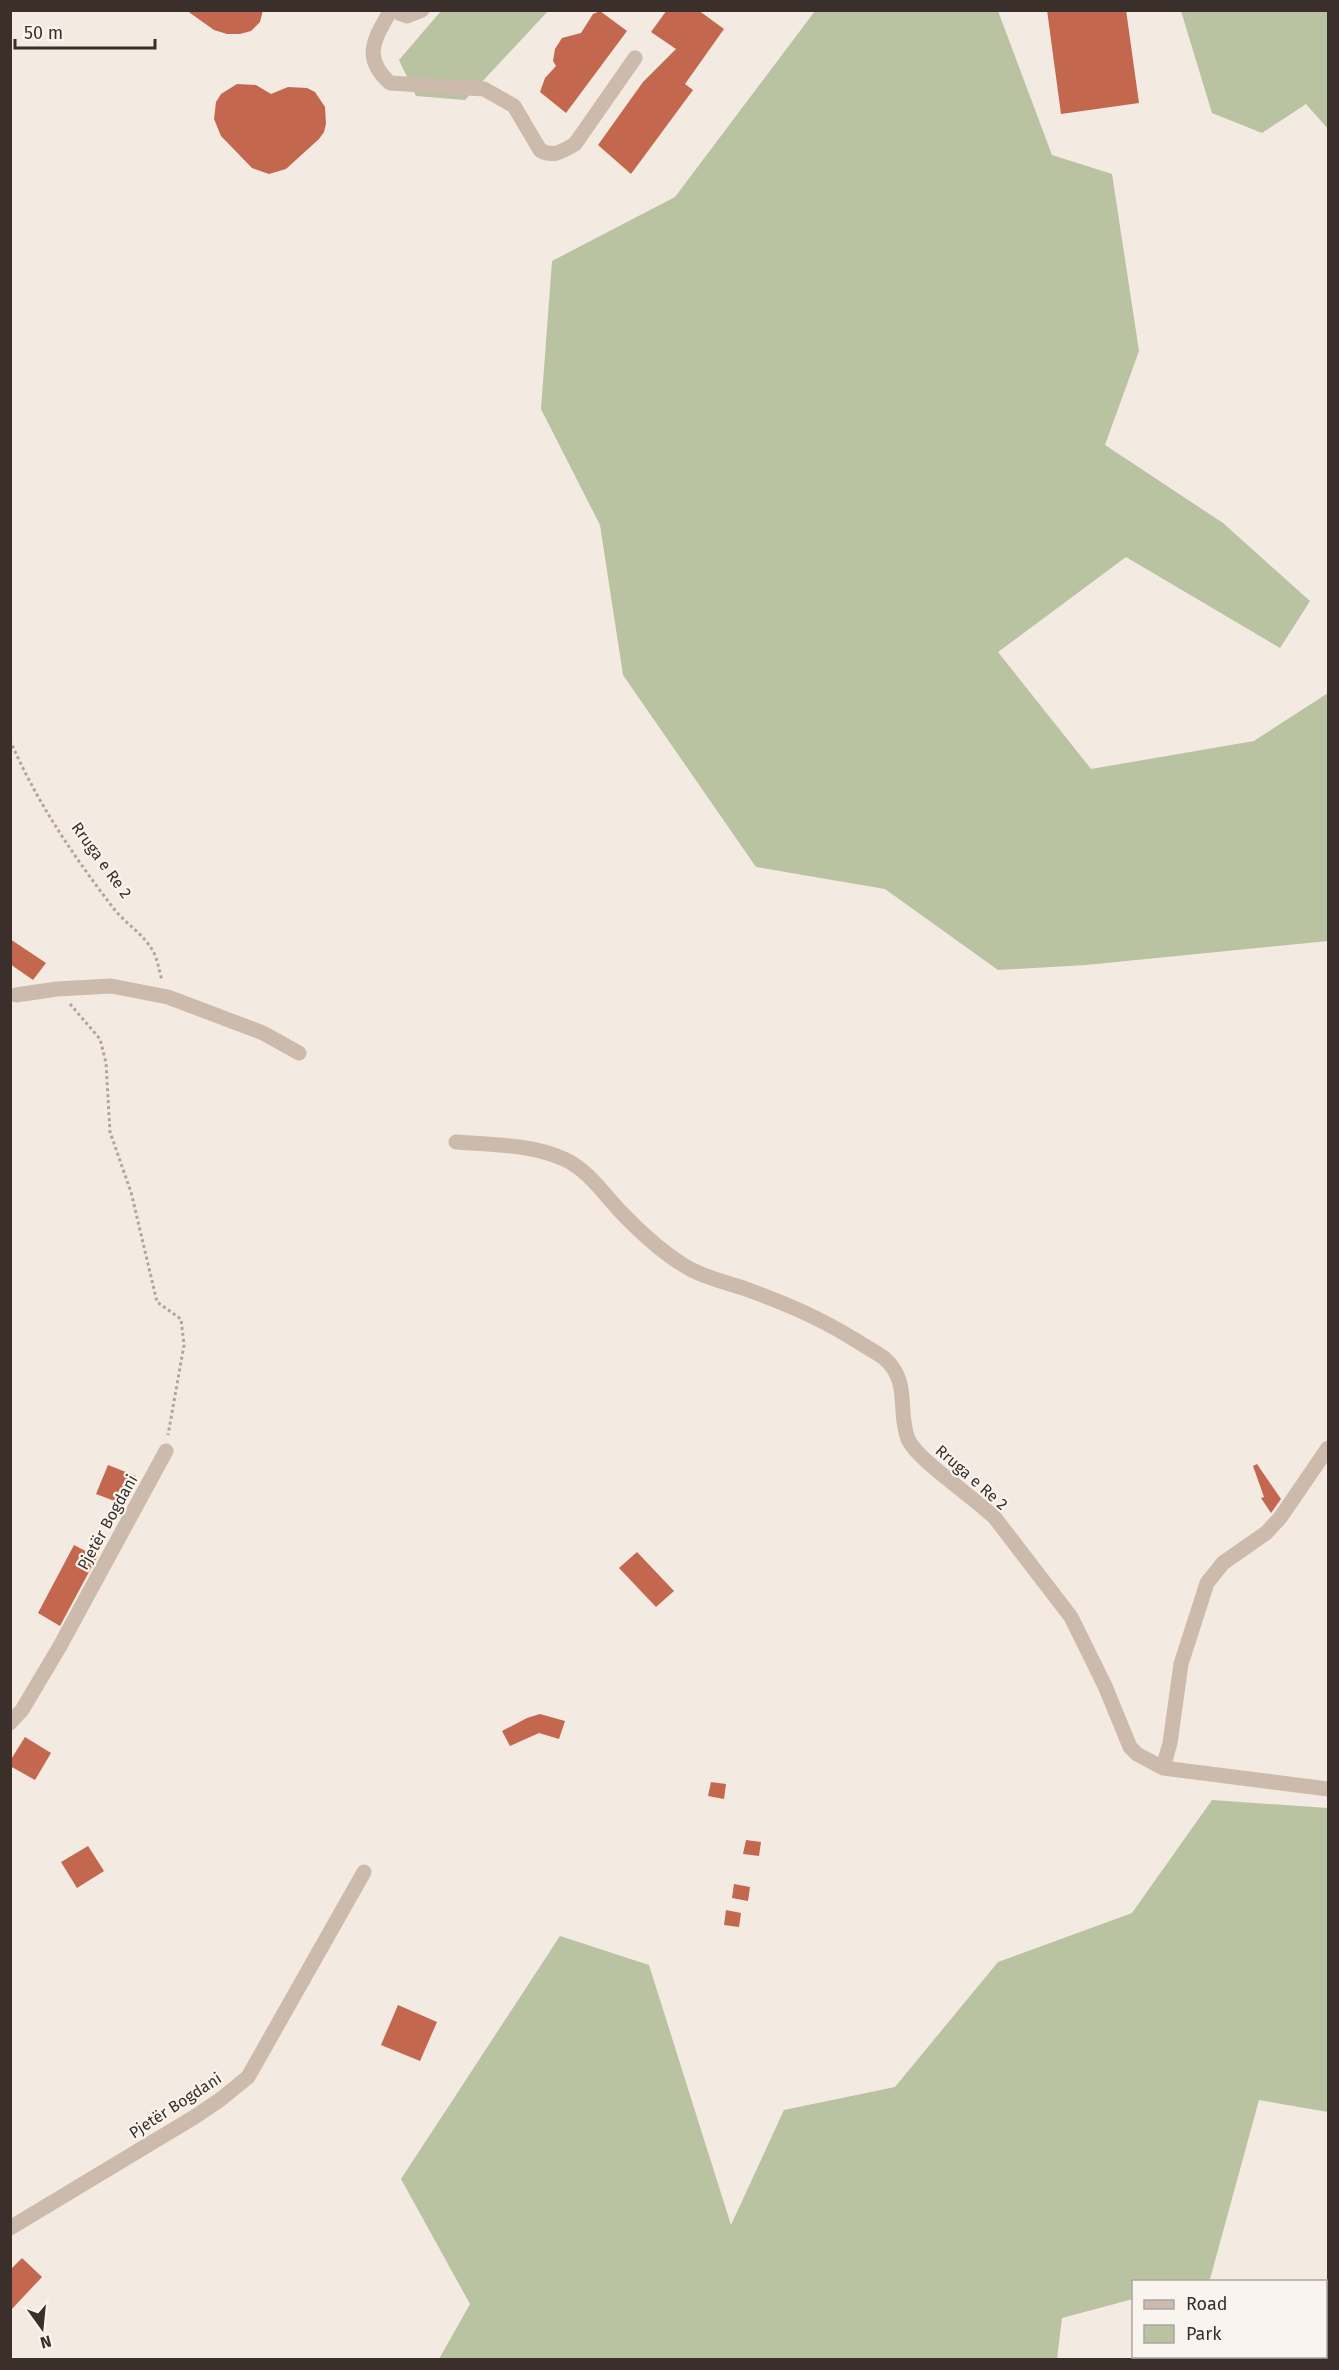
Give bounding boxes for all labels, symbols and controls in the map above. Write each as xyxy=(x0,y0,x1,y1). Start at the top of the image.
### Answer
scale bar xyxy=(15,12,154,50)
text: 50 m xyxy=(24,22,63,44)
street label: Rruga e Re 2 xyxy=(68,819,136,902)
street label: Rruga e Re 2 xyxy=(932,1441,1012,1514)
street label: Pjetër Bogdani xyxy=(73,1471,141,1573)
street label: Pjetër Bogdani xyxy=(126,2069,225,2142)
legend xyxy=(1132,2280,1327,2358)
text: Road xyxy=(1186,2293,1228,2315)
north arrow xyxy=(12,2298,72,2358)
text: Park xyxy=(1186,2323,1222,2345)
text: N xyxy=(38,2331,53,2353)

